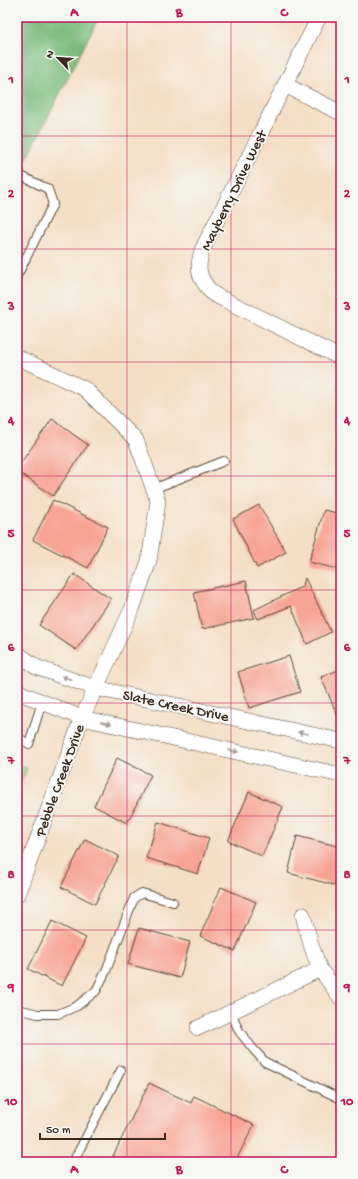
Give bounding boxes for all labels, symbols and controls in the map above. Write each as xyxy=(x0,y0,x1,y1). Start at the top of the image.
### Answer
text: A xyxy=(69,6,79,21)
text: B xyxy=(175,6,184,21)
text: C xyxy=(279,6,289,21)
north arrow xyxy=(38,38,78,78)
text: N xyxy=(44,49,58,60)
text: 1 xyxy=(7,73,14,88)
text: 1 xyxy=(343,73,350,88)
street label: Mayberry Drive West xyxy=(198,126,273,254)
text: 2 xyxy=(8,187,15,202)
text: 2 xyxy=(344,187,351,202)
text: 3 xyxy=(7,300,15,315)
text: 3 xyxy=(343,300,351,315)
text: 4 xyxy=(7,414,15,429)
text: 4 xyxy=(343,414,351,429)
text: 5 xyxy=(8,527,15,542)
text: 5 xyxy=(344,527,351,542)
text: 6 xyxy=(8,641,15,656)
text: 6 xyxy=(344,641,351,656)
one-way arrow xyxy=(61,675,73,681)
street label: Slate Creek Drive xyxy=(121,687,230,727)
one-way arrow xyxy=(99,721,112,727)
street label: Pebble Creek Drive xyxy=(32,722,90,840)
one-way arrow xyxy=(297,729,309,735)
one-way arrow xyxy=(226,748,239,754)
text: 7 xyxy=(7,754,16,769)
text: 7 xyxy=(343,754,352,769)
text: 8 xyxy=(7,868,15,883)
text: 8 xyxy=(343,868,351,883)
text: 9 xyxy=(7,981,15,996)
text: 9 xyxy=(343,981,351,996)
text: 10 xyxy=(4,1095,18,1110)
text: 10 xyxy=(340,1095,354,1110)
scale bar xyxy=(40,1115,165,1141)
text: 50 m xyxy=(46,1124,71,1138)
text: A xyxy=(69,1163,79,1178)
text: B xyxy=(175,1163,184,1178)
text: C xyxy=(279,1163,289,1178)

